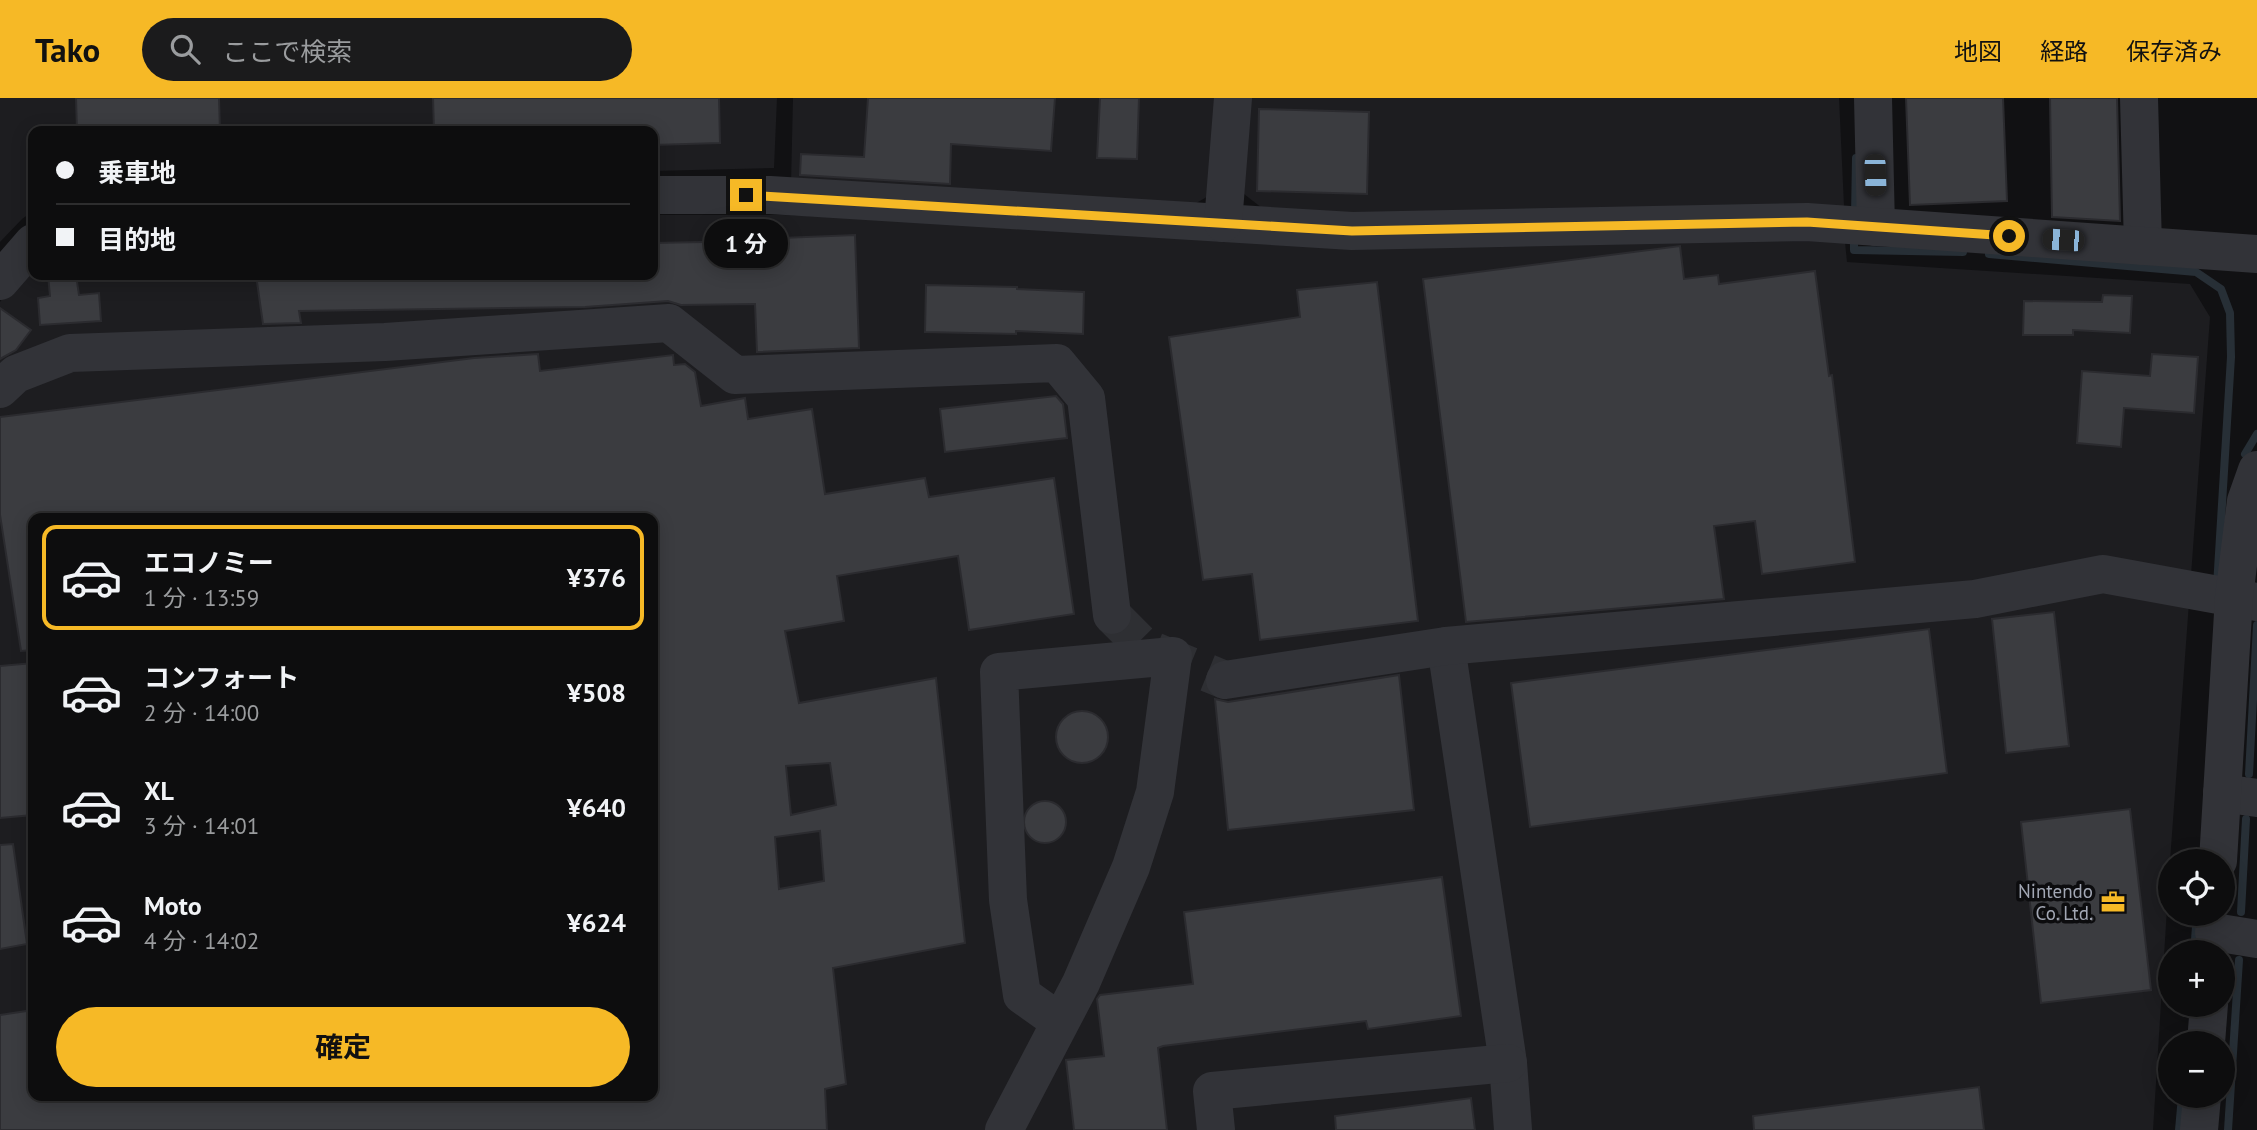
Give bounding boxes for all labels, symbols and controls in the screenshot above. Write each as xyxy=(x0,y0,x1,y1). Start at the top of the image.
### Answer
search box xyxy=(142,18,632,81)
text: Tako xyxy=(35,28,100,71)
icon: search xyxy=(166,30,204,68)
text: ここで検索 xyxy=(222,35,352,68)
text: 地図 xyxy=(1954,36,2002,67)
text: 経路 xyxy=(2040,36,2088,67)
text: 保存済み xyxy=(2126,36,2222,67)
car xyxy=(1864,154,1887,196)
text: 乗車地 xyxy=(98,156,176,189)
route end xyxy=(730,179,762,211)
callout: 1 分 xyxy=(704,220,788,268)
route start xyxy=(1993,220,2025,252)
text: 目的地 xyxy=(98,223,176,256)
car xyxy=(2042,228,2085,252)
text: 1 分 xyxy=(725,229,767,258)
icon: car xyxy=(60,546,123,609)
text: エコノミー xyxy=(144,546,274,579)
text: ¥376 xyxy=(567,561,626,594)
text: 1 分 · 13:59 xyxy=(144,583,259,612)
icon: car xyxy=(60,661,123,724)
text: コンフォート xyxy=(144,661,299,694)
text: ¥508 xyxy=(567,676,626,709)
text: 2 分 · 14:00 xyxy=(144,698,259,727)
text: XL xyxy=(144,774,174,807)
icon: car xyxy=(60,776,123,839)
text: ¥640 xyxy=(567,791,626,824)
text: 3 分 · 14:01 xyxy=(144,811,259,840)
map controls xyxy=(2158,849,2235,1108)
button: locate xyxy=(2158,849,2235,926)
place label: Nintendo Co. Ltd. xyxy=(2018,879,2093,925)
office icon: Nintendo Co. Ltd. xyxy=(2099,888,2127,916)
text: Moto xyxy=(144,889,202,922)
icon: car xyxy=(60,891,123,954)
text: ¥624 xyxy=(567,906,626,939)
text: 4 分 · 14:02 xyxy=(144,926,259,955)
button: + xyxy=(2158,940,2235,1017)
button: 確定 xyxy=(56,1007,630,1087)
button: − xyxy=(2158,1031,2235,1108)

